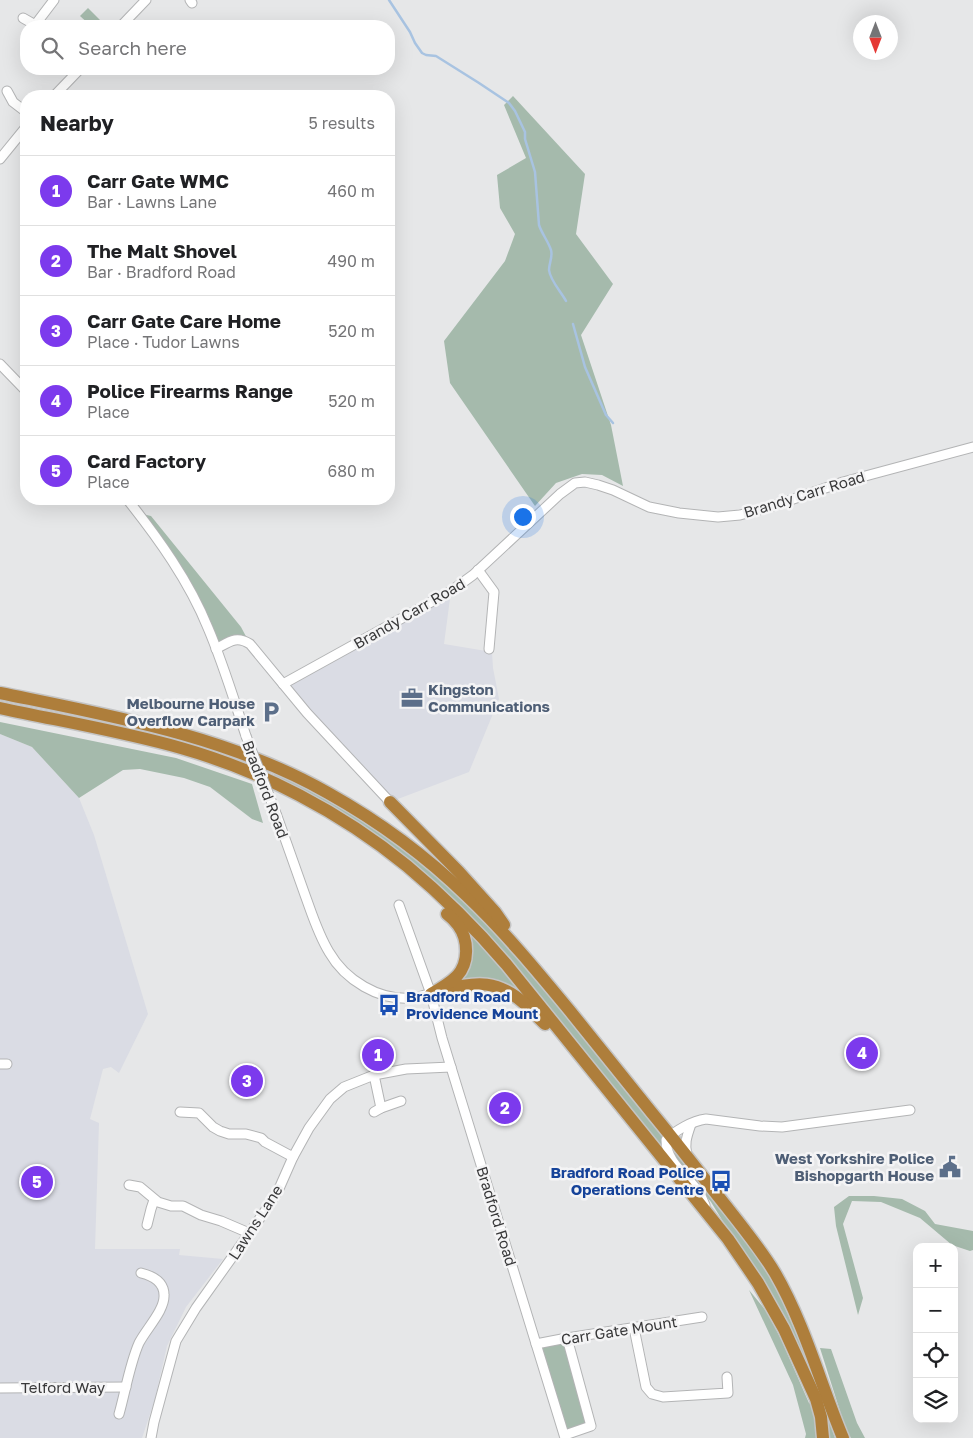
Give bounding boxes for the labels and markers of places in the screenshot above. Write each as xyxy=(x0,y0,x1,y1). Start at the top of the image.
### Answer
place label: Kingston Communications xyxy=(428,680,550,715)
office icon: Kingston Communications xyxy=(399,685,425,711)
place label: Melbourne House Overflow Carpark xyxy=(127,694,255,729)
parking icon: Melbourne House Overflow Carpark xyxy=(258,699,284,725)
place label: Bradford Road Providence Mount xyxy=(406,987,538,1022)
bus stop icon: Bradford Road Providence Mount xyxy=(376,992,402,1018)
pin: 4 xyxy=(846,1034,878,1072)
pin: 1 xyxy=(362,1036,394,1074)
pin: 3 xyxy=(231,1062,263,1100)
pin: 2 xyxy=(489,1089,521,1127)
place label: West Yorkshire Police Bishopgarth House xyxy=(775,1149,934,1184)
public building icon: West Yorkshire Police Bishopgarth House xyxy=(937,1154,963,1180)
pin: 5 xyxy=(21,1163,53,1201)
place label: Bradford Road Police Operations Centre xyxy=(550,1163,704,1198)
bus stop icon: Bradford Road Police Operations Centre xyxy=(708,1168,734,1194)

